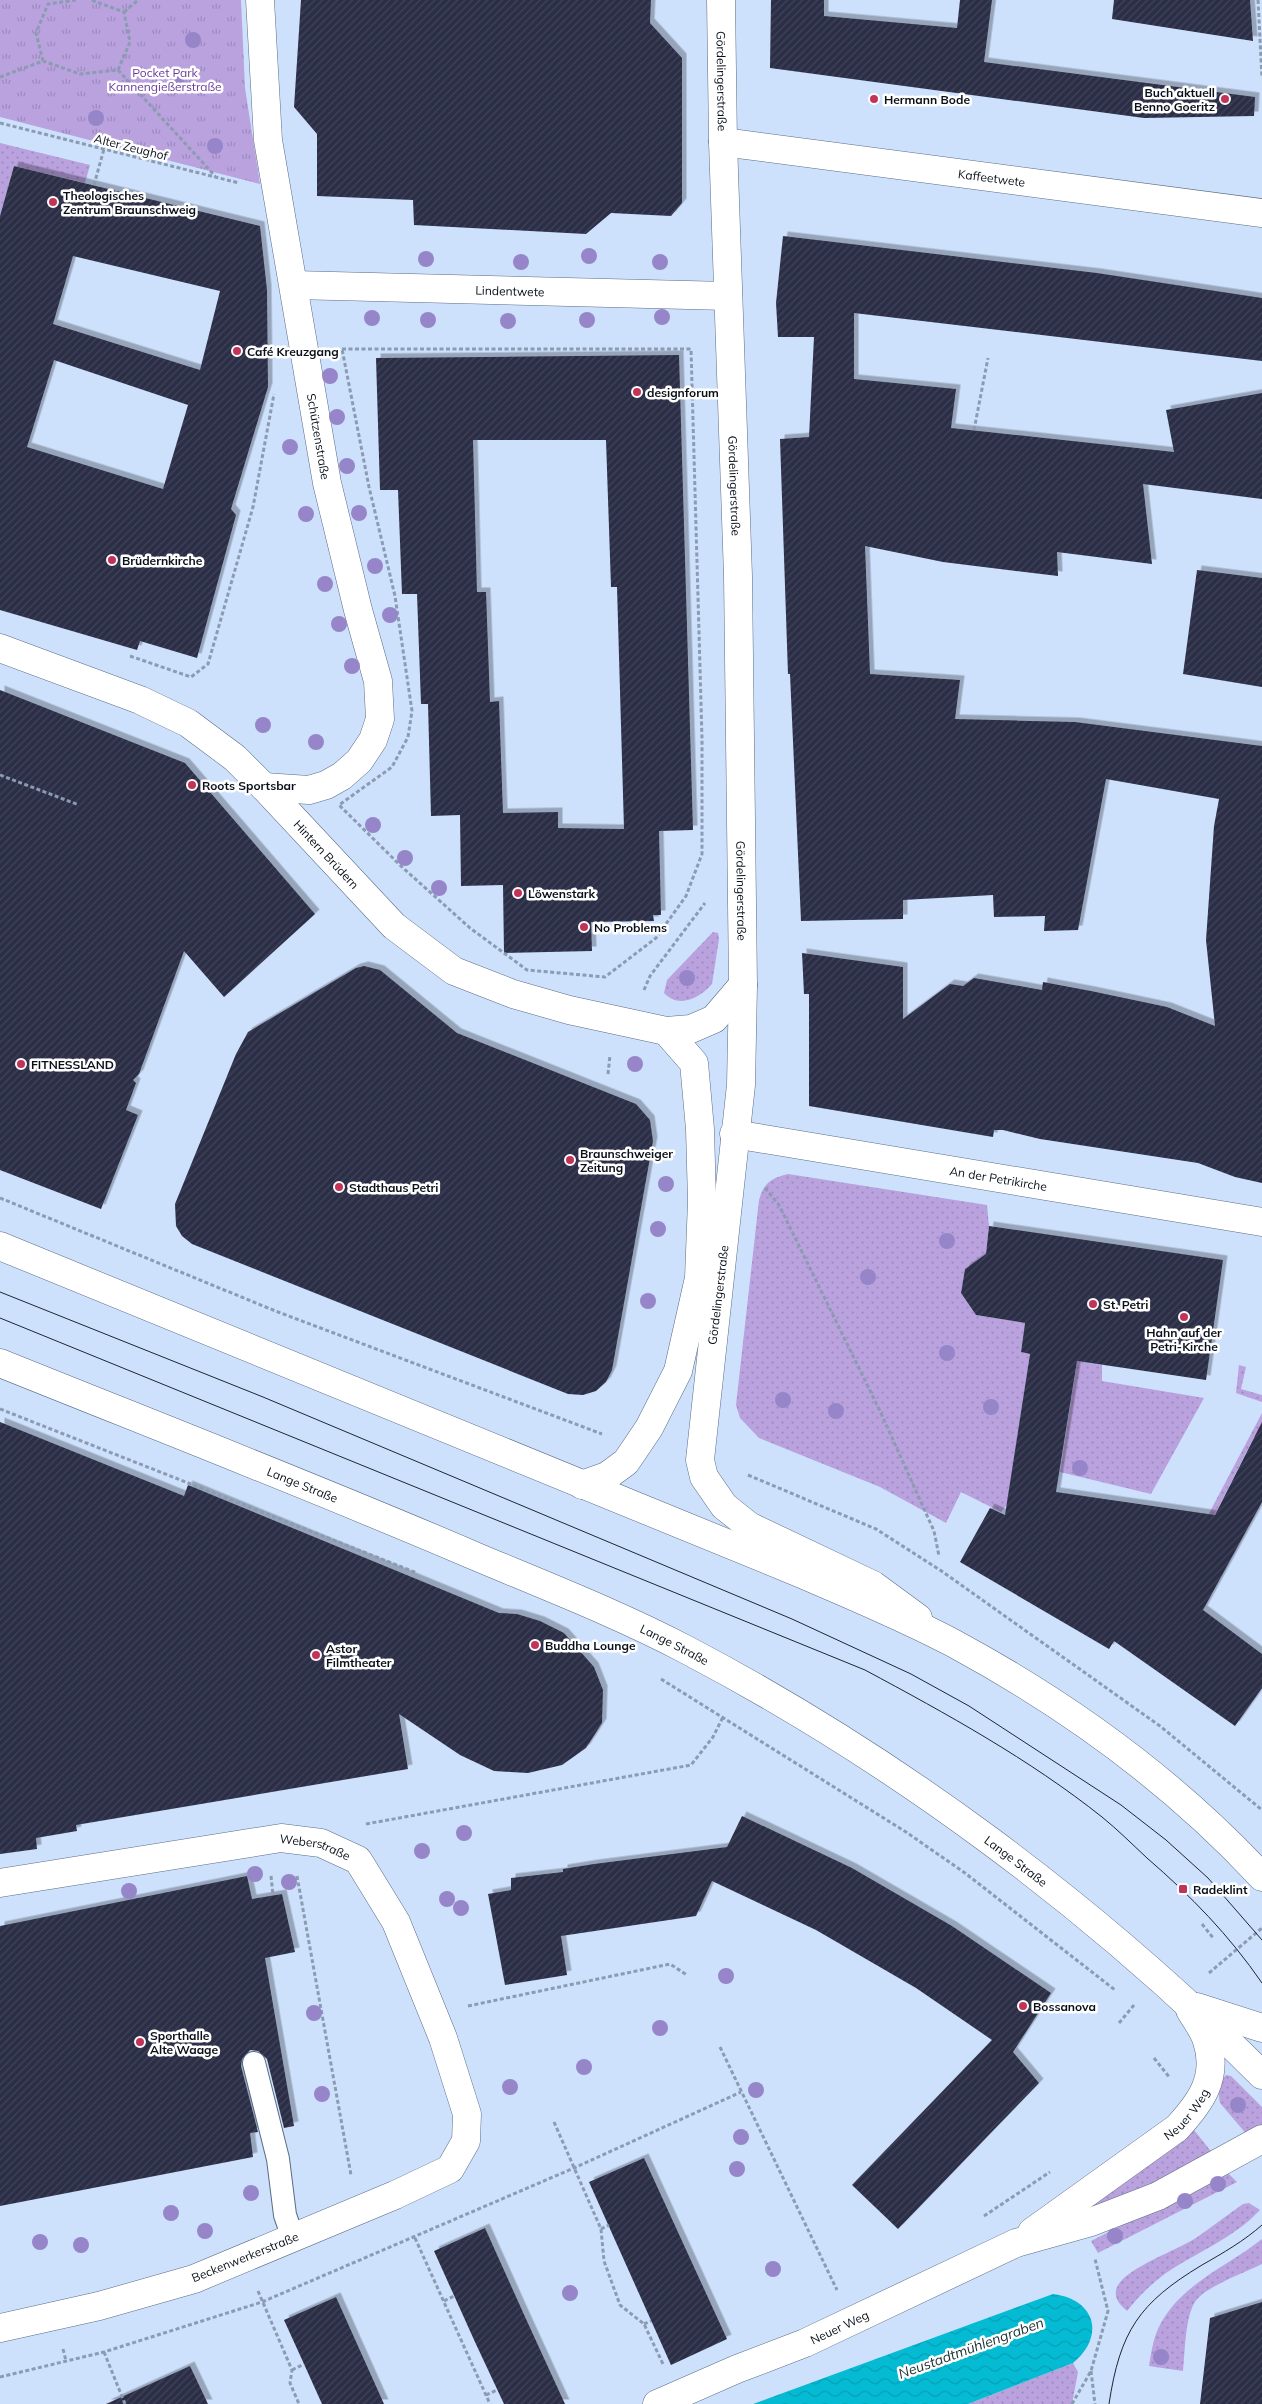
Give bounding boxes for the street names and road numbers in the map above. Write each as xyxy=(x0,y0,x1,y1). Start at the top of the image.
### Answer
street label: Gördelingerstraße xyxy=(714,31,730,131)
street label: Alter Zeughof xyxy=(93,131,170,164)
street label: Kaffeetwete xyxy=(957,166,1026,189)
street label: Lindentwete xyxy=(475,282,545,299)
street label: Schützenstraße xyxy=(304,392,334,481)
street label: Gördelingerstraße xyxy=(726,435,744,536)
street label: Hintern Brüdern xyxy=(291,816,363,892)
street label: Gördelingerstraße xyxy=(734,840,750,941)
street label: An der Petrikirche xyxy=(948,1163,1048,1194)
street label: Gördelingerstraße xyxy=(704,1244,732,1346)
street label: Lange Straße xyxy=(265,1463,340,1505)
street label: Lange Straße xyxy=(638,1621,712,1668)
street label: Weberstraße xyxy=(279,1830,353,1863)
street label: Lange Straße xyxy=(982,1832,1051,1889)
street label: Neuer Weg xyxy=(1161,2086,1212,2143)
street label: Beckenwerkerstraße xyxy=(189,2229,301,2285)
street label: Neuer Weg xyxy=(808,2307,871,2347)

